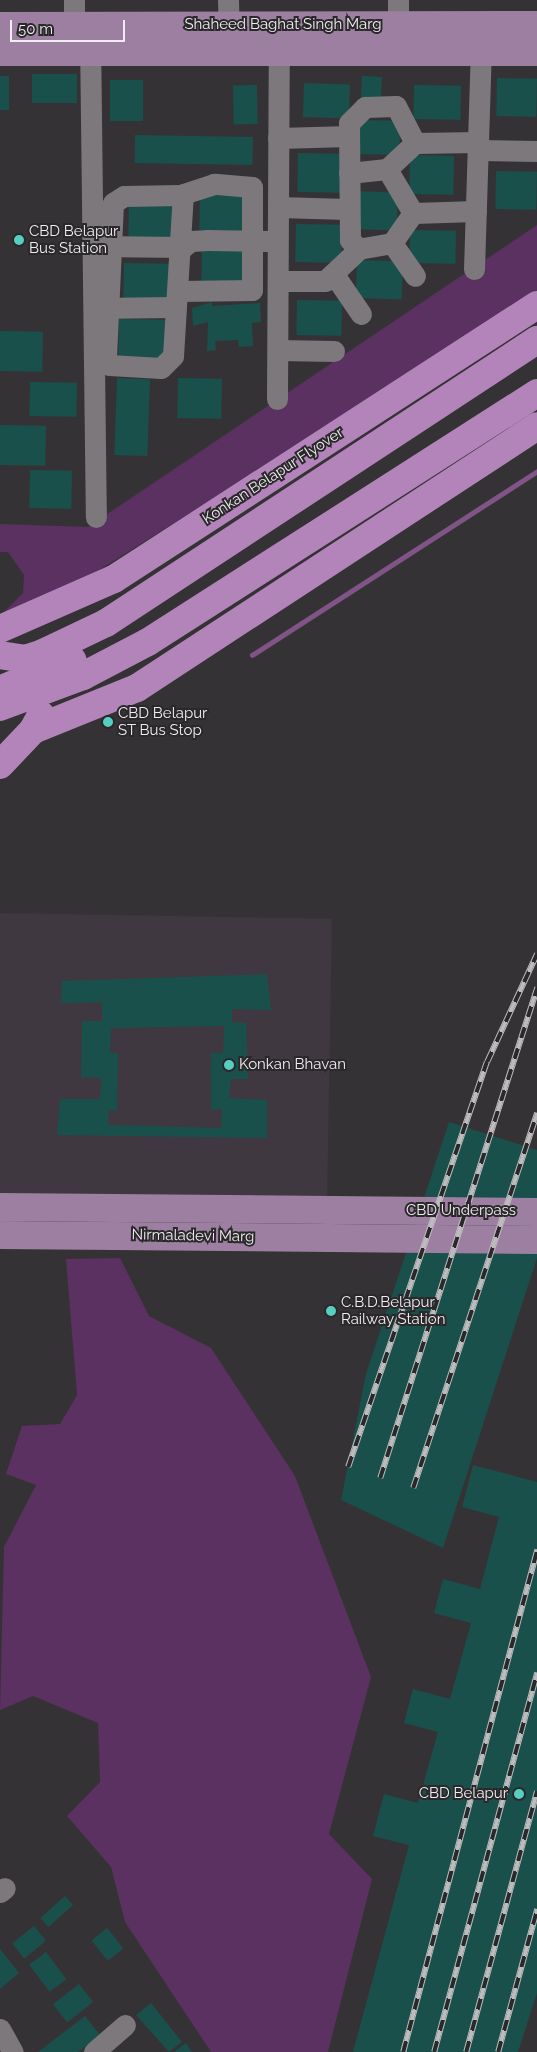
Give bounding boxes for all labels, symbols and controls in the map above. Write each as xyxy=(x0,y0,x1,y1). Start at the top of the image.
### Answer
scale bar xyxy=(12,10,128,42)
street label: Shaheed Baghat Singh Marg xyxy=(184,16,382,34)
text: 50 m xyxy=(18,20,53,38)
place label: CBD Belapur Bus Station xyxy=(29,222,118,257)
marker: CBD Belapur Bus Station xyxy=(13,234,25,246)
street label: Konkan Belapur Flyover xyxy=(199,424,347,528)
place label: CBD Belapur ST Bus Stop xyxy=(118,704,207,739)
marker: CBD Belapur ST Bus Stop xyxy=(102,716,114,728)
place label: Konkan Bhavan xyxy=(239,1056,346,1074)
marker: Konkan Bhavan xyxy=(223,1059,235,1071)
street label: CBD Underpass xyxy=(406,1202,516,1220)
street label: Nirmaladevi Marg xyxy=(131,1226,255,1246)
place label: C.B.D.Belapur Railway Station xyxy=(341,1293,446,1328)
marker: C.B.D.Belapur Railway Station xyxy=(325,1305,337,1317)
place label: CBD Belapur xyxy=(419,1785,508,1803)
marker: CBD Belapur xyxy=(512,1787,526,1801)

